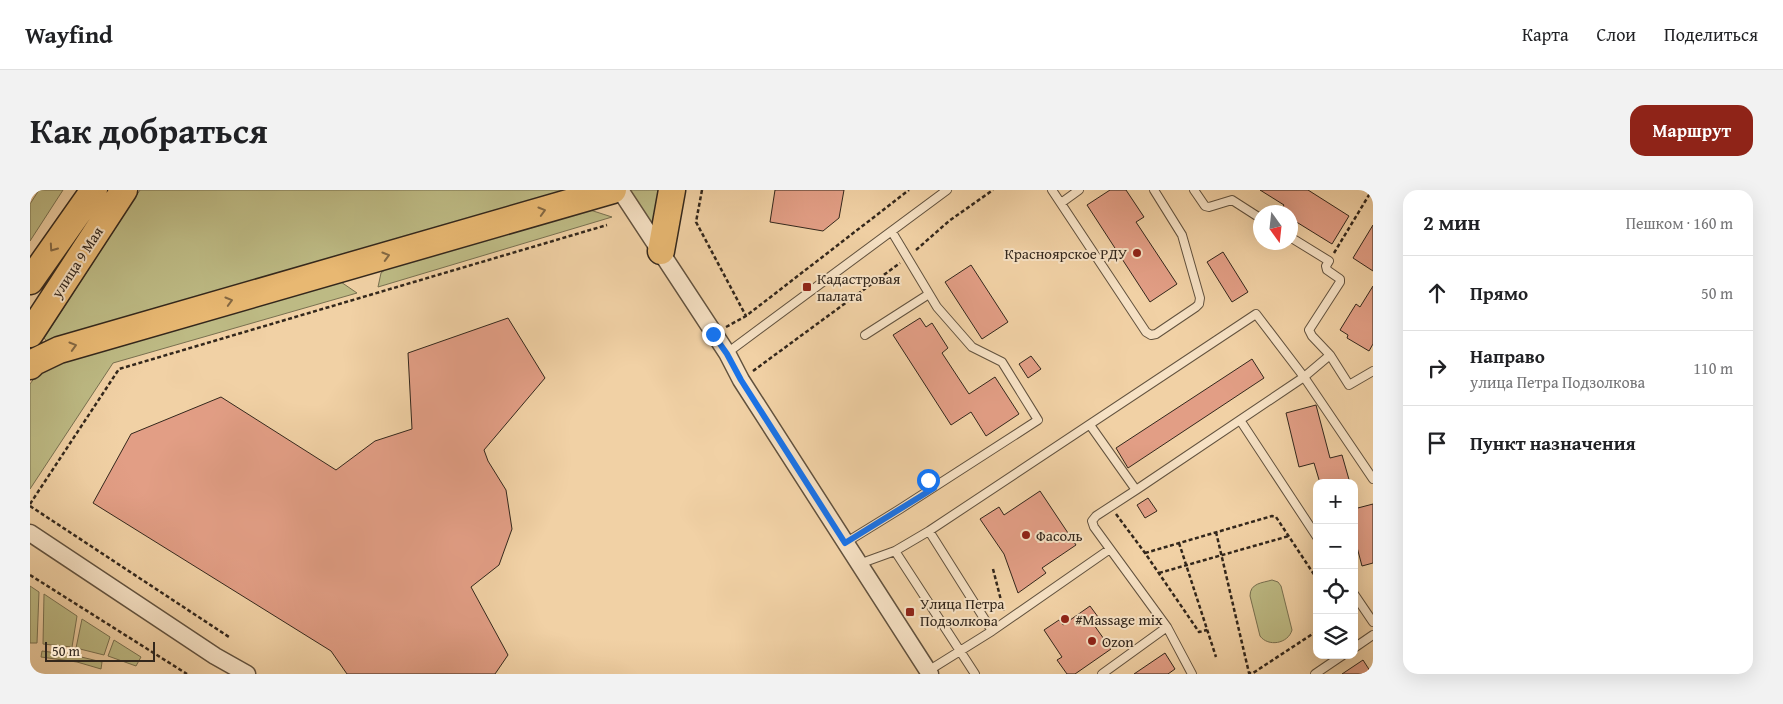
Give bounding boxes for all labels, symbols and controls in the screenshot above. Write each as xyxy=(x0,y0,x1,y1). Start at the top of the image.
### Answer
text: Wayfind xyxy=(25,17,113,52)
text: Карта xyxy=(1522,21,1569,48)
text: Слои xyxy=(1597,21,1636,48)
text: Поделиться xyxy=(1664,21,1758,48)
text: Как добраться xyxy=(30,105,268,156)
button: Маршрут xyxy=(1630,105,1753,156)
north arrow xyxy=(1253,205,1298,250)
one-way arrow xyxy=(537,206,545,216)
text: 2 мин xyxy=(1423,207,1480,238)
text: Пешком · 160 m xyxy=(1626,211,1733,235)
street label: улица 9 Мая xyxy=(46,222,108,302)
one-way arrow xyxy=(50,242,59,252)
place label: Красноярское РДУ xyxy=(1005,243,1128,264)
marker: Красноярское РДУ xyxy=(1131,247,1143,259)
one-way arrow xyxy=(381,251,389,261)
place label: Кадастровая палата xyxy=(817,268,901,306)
icon: ahead xyxy=(1423,279,1451,307)
text: Прямо xyxy=(1470,279,1528,307)
marker: Кадастровая палата xyxy=(801,281,813,293)
text: 50 m xyxy=(1701,281,1733,305)
one-way arrow xyxy=(225,296,233,306)
route end xyxy=(702,323,725,346)
one-way arrow xyxy=(69,341,78,352)
text: Направо xyxy=(1470,342,1545,370)
icon: right xyxy=(1423,354,1451,382)
text: 110 m xyxy=(1693,356,1733,380)
text: улица Петра Подзолкова xyxy=(1470,370,1645,394)
icon: arrive xyxy=(1423,429,1451,457)
text: Пункт назначения xyxy=(1470,429,1636,457)
route start xyxy=(917,469,940,492)
map controls xyxy=(1313,479,1358,659)
button: + xyxy=(1313,479,1358,524)
button: − xyxy=(1313,524,1358,569)
place label: Фасоль xyxy=(1036,525,1083,546)
marker: Фасоль xyxy=(1020,529,1032,541)
button: locate xyxy=(1313,569,1358,614)
place label: Улица Петра Подзолкова xyxy=(920,593,1005,631)
marker: Улица Петра Подзолкова xyxy=(904,606,916,618)
place label: #Massage mix xyxy=(1075,609,1163,630)
marker: #Massage mix xyxy=(1059,613,1071,625)
button: layers xyxy=(1313,614,1358,659)
place label: Ozon xyxy=(1102,631,1134,652)
marker: Ozon xyxy=(1086,635,1098,647)
scale bar xyxy=(45,639,155,662)
text: 50 m xyxy=(52,641,80,661)

